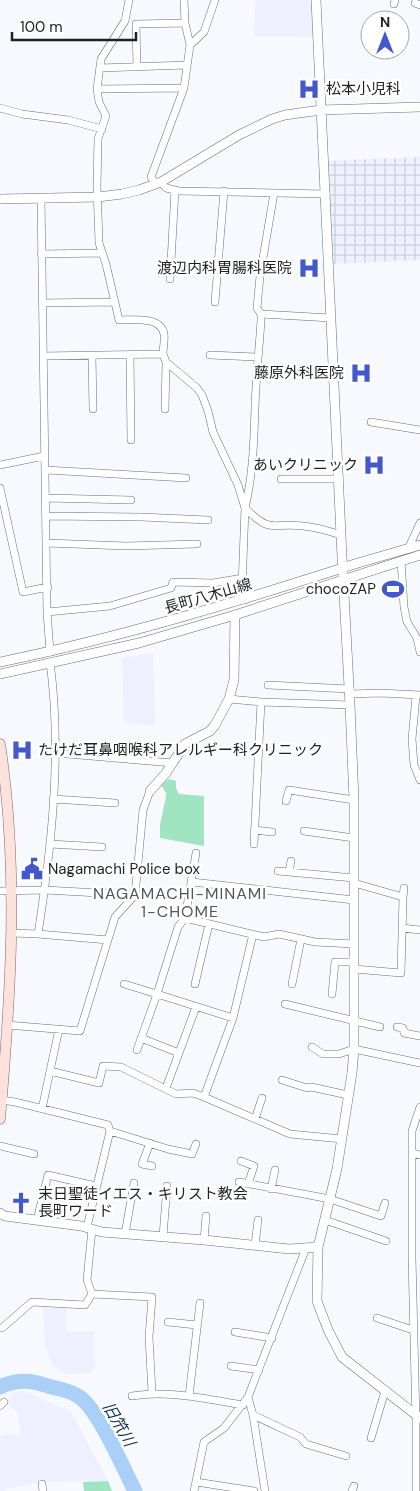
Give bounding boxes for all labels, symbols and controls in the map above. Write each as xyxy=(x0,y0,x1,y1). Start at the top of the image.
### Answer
scale bar xyxy=(12,10,136,42)
north arrow xyxy=(360,10,410,60)
text: N xyxy=(380,13,390,31)
text: 100 m xyxy=(20,17,63,37)
hospital icon: 松本小児科 xyxy=(296,76,322,102)
place label: 松本小児科 xyxy=(326,79,401,99)
hospital icon: 渡辺内科胃腸科医院 xyxy=(296,255,322,281)
place label: 渡辺内科胃腸科医院 xyxy=(157,258,292,278)
hospital icon: 藤原外科医院 xyxy=(348,360,374,386)
place label: 藤原外科医院 xyxy=(254,363,344,383)
hospital icon: あいクリニック xyxy=(361,452,387,478)
place label: あいクリニック xyxy=(253,455,358,475)
street label: 長町八木山線 xyxy=(162,574,254,618)
sports icon: chocoZAP xyxy=(380,576,406,602)
place label: chocoZAP xyxy=(306,579,376,599)
hospital icon: たけだ耳鼻咽喉科アレルギー科クリニック xyxy=(9,737,35,763)
place label: たけだ耳鼻咽喉科アレルギー科クリニック xyxy=(38,740,323,760)
public building icon: Nagamachi Police box xyxy=(19,856,45,882)
place label: Nagamachi Police box xyxy=(48,859,201,879)
district label: NAGAMACHI-MINAMI 1-CHOME xyxy=(93,883,267,922)
place label: 末日聖徒イエス・キリスト教会 長町ワード xyxy=(38,1184,248,1221)
church icon: 末日聖徒イエス・キリスト教会 長町ワード xyxy=(8,1190,34,1216)
water label: 旧笊川 xyxy=(98,1398,141,1452)

